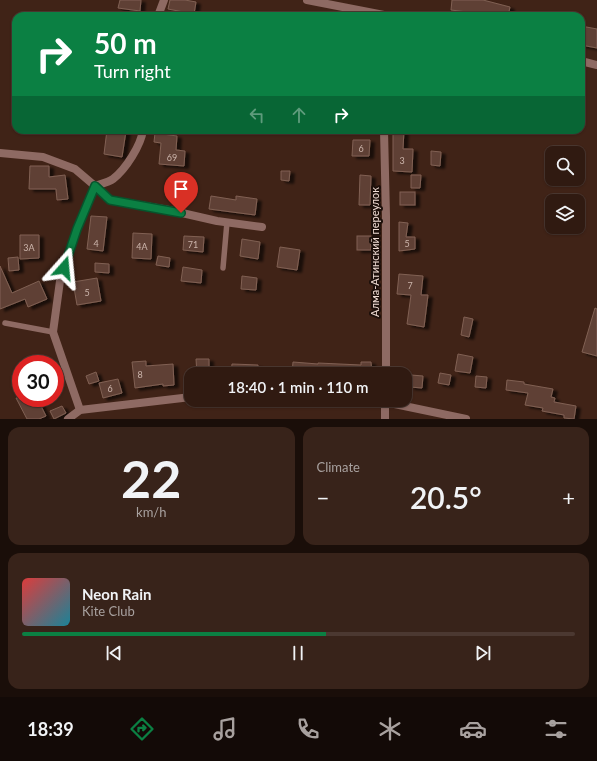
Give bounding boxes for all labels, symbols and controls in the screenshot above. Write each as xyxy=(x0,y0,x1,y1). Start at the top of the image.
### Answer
text: 50 m xyxy=(94,26,157,60)
icon: right xyxy=(28,28,80,80)
text: Turn right xyxy=(94,60,171,82)
icon: left xyxy=(246,104,268,126)
icon: ahead xyxy=(288,104,310,126)
icon: right xyxy=(330,104,352,126)
house number: 6 xyxy=(358,143,364,154)
map controls xyxy=(545,146,585,234)
button: search xyxy=(545,146,585,186)
house number: 69 xyxy=(167,152,177,163)
house number: 3 xyxy=(399,155,405,166)
pin xyxy=(164,172,198,213)
icon: arrive xyxy=(170,178,192,200)
street label: Алма-Атинский переулок xyxy=(368,187,381,317)
button: layers xyxy=(545,194,585,234)
house number: 4 xyxy=(93,238,99,249)
house number: 5 xyxy=(404,238,410,249)
house number: 71 xyxy=(188,239,198,250)
house number: 4А xyxy=(136,241,149,252)
house number: 3А xyxy=(23,242,36,253)
position arrow xyxy=(43,247,85,289)
house number: 7 xyxy=(407,280,413,291)
house number: 5 xyxy=(84,287,90,298)
speed limit sign: 30 xyxy=(12,355,64,407)
house number: 8 xyxy=(137,369,143,380)
text: 18:40 · 1 min · 110 m xyxy=(228,378,368,396)
house number: 6 xyxy=(107,383,113,394)
text: 22 xyxy=(121,447,181,509)
text: Climate xyxy=(317,459,360,475)
text: 20.5° xyxy=(410,479,482,515)
text: − xyxy=(317,484,329,511)
text: + xyxy=(562,484,575,511)
text: km/h xyxy=(136,504,166,520)
text: Neon Rain xyxy=(82,585,151,603)
text: Kite Club xyxy=(82,603,135,619)
icon: previous xyxy=(103,642,125,664)
icon: pause xyxy=(287,642,309,664)
icon: next xyxy=(472,642,494,664)
icon: directions xyxy=(128,715,156,743)
icon: music xyxy=(211,715,239,743)
icon: phone xyxy=(294,715,322,743)
icon: climate xyxy=(376,715,404,743)
icon: car xyxy=(459,715,487,743)
icon: filters xyxy=(542,715,570,743)
text: 18:39 xyxy=(27,718,74,740)

